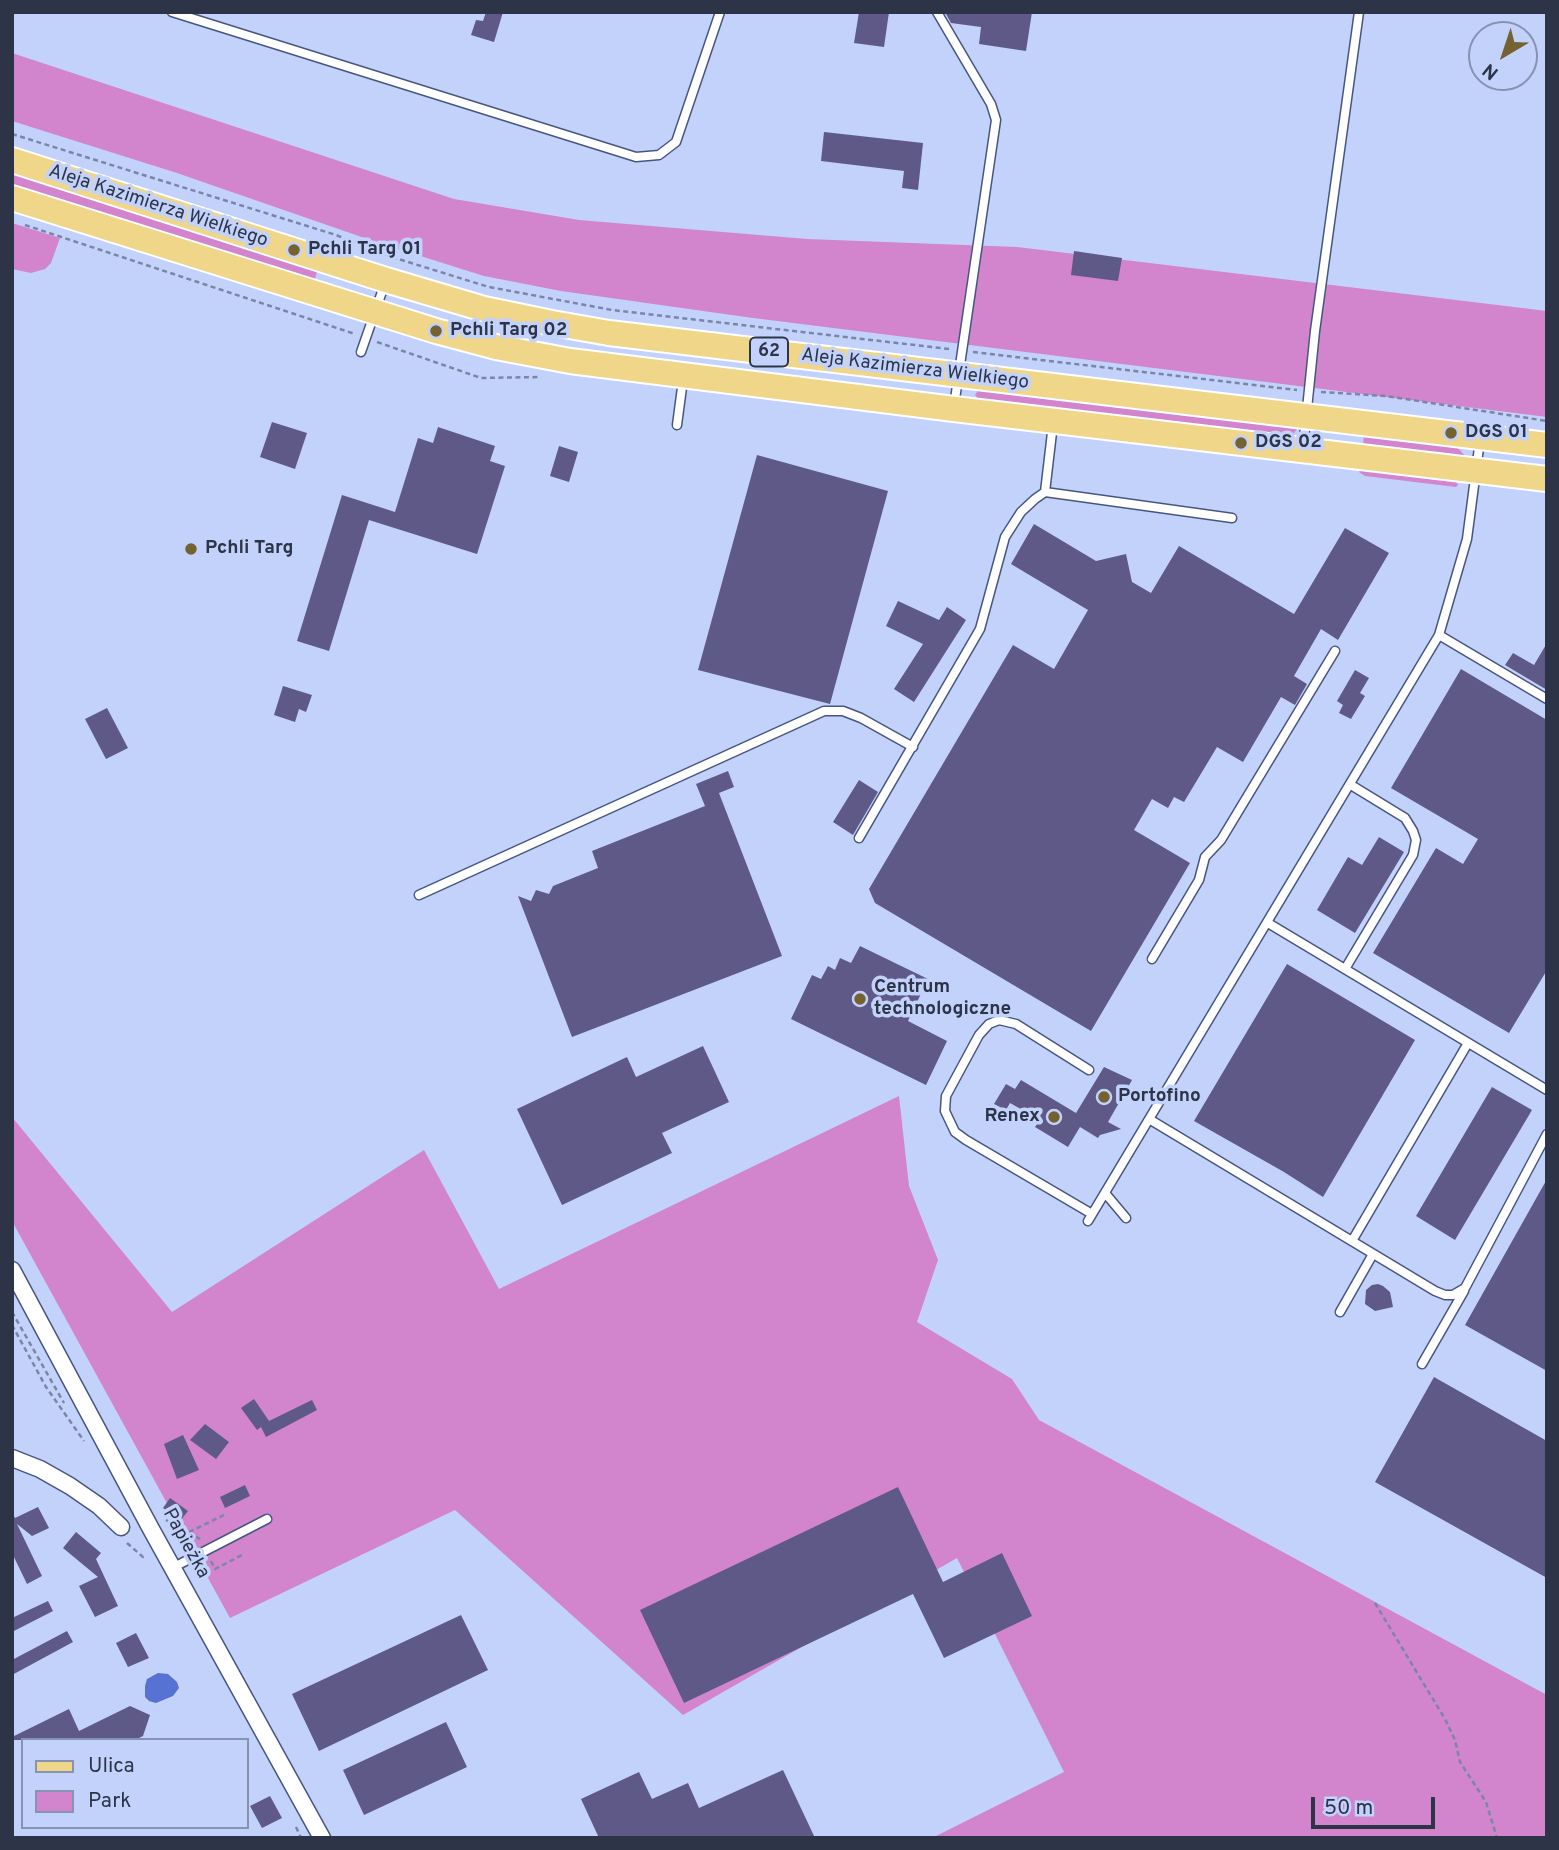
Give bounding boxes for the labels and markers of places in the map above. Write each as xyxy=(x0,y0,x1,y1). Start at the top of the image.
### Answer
place label: Pchli Targ 01 xyxy=(308,239,421,261)
marker: Pchli Targ 01 xyxy=(286,242,302,258)
place label: Pchli Targ 02 xyxy=(450,320,567,342)
marker: Pchli Targ 02 xyxy=(428,323,444,339)
place label: DGS 01 xyxy=(1465,422,1528,444)
marker: DGS 01 xyxy=(1443,425,1459,441)
place label: DGS 02 xyxy=(1255,432,1322,454)
marker: DGS 02 xyxy=(1233,435,1249,451)
place label: Pchli Targ xyxy=(205,538,293,560)
marker: Pchli Targ xyxy=(183,541,199,557)
place label: Centrum technologiczne xyxy=(874,977,1011,1021)
marker: Centrum technologiczne xyxy=(852,991,868,1007)
place label: Portofino xyxy=(1118,1086,1201,1108)
marker: Portofino xyxy=(1096,1089,1112,1105)
place label: Renex xyxy=(984,1106,1040,1128)
marker: Renex xyxy=(1046,1109,1062,1125)

